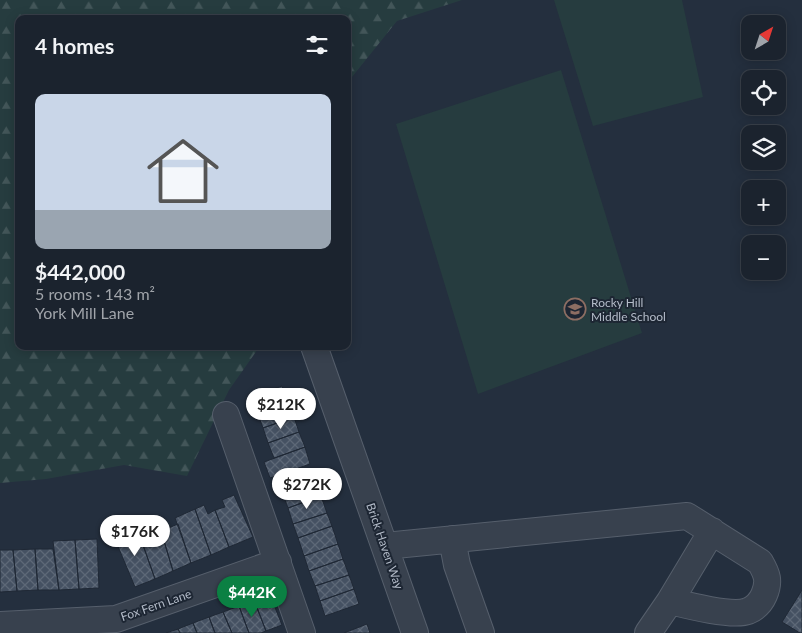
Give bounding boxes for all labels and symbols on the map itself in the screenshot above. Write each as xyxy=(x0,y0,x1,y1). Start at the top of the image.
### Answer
north arrow xyxy=(741,15,786,60)
place label: Rocky Hill Middle School xyxy=(591,295,666,324)
school or university icon: Rocky Hill Middle School xyxy=(563,297,587,321)
pin: $212K xyxy=(246,388,316,430)
pin: $272K xyxy=(272,468,342,510)
street label: Brick Haven Way xyxy=(363,501,407,592)
pin: $176K xyxy=(100,514,170,557)
pin: $442K xyxy=(217,576,287,618)
street label: Fox Fern Lane xyxy=(119,586,193,624)

